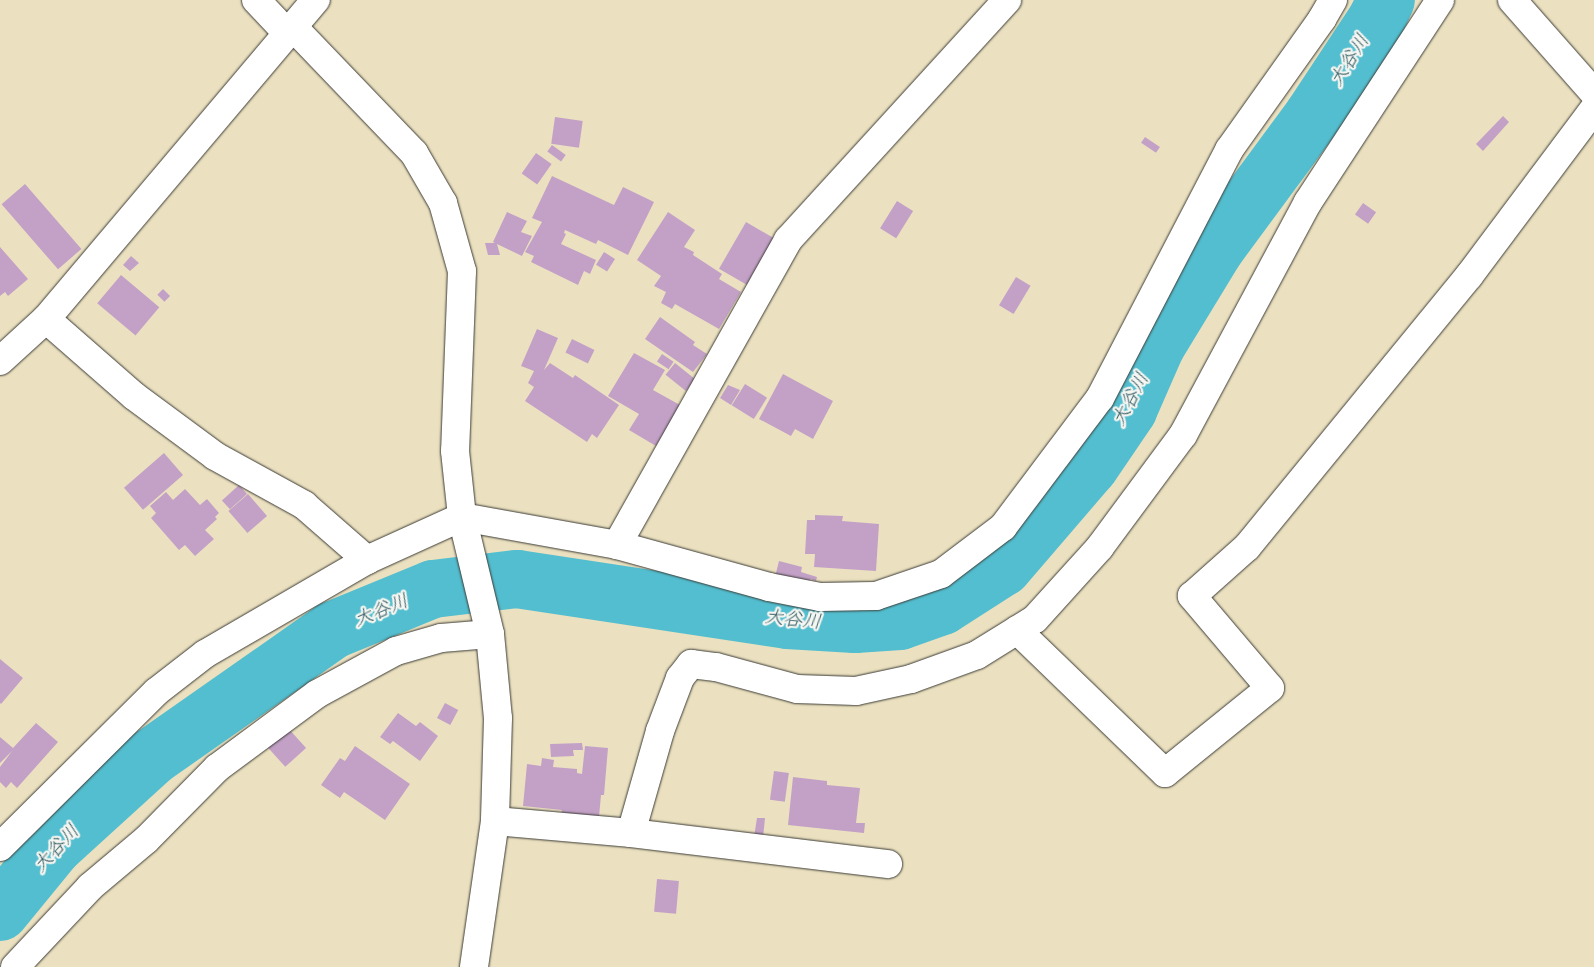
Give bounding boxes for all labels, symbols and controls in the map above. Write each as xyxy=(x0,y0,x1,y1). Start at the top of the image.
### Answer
water label: 大谷川 xyxy=(1324,30,1374,90)
water label: 大谷川 xyxy=(1107,368,1153,430)
water label: 大谷川 xyxy=(350,589,412,631)
water label: 大谷川 xyxy=(763,605,823,633)
water label: 大谷川 xyxy=(28,819,84,877)

